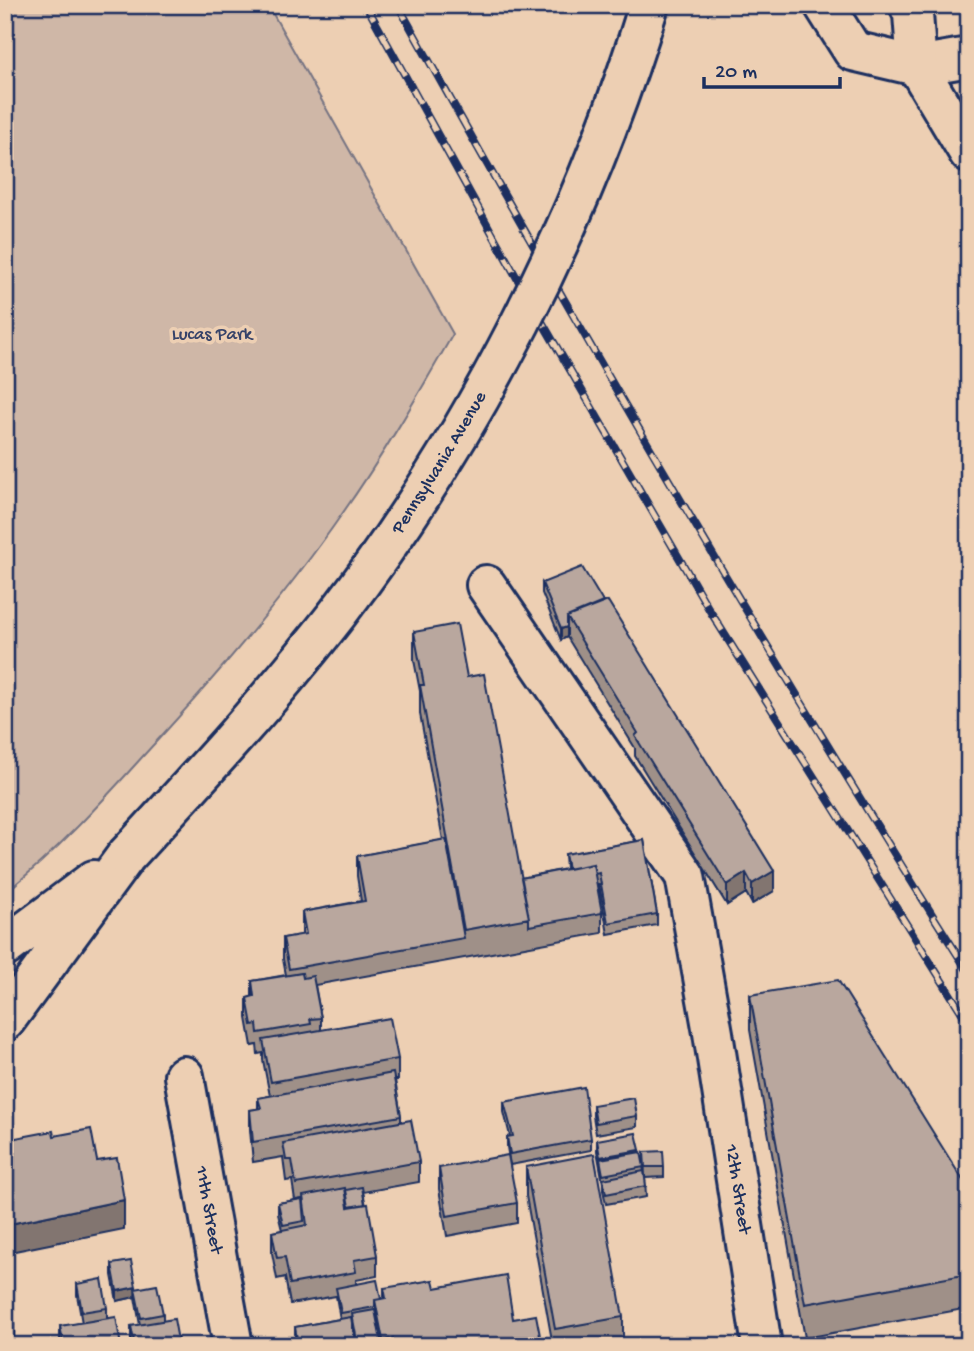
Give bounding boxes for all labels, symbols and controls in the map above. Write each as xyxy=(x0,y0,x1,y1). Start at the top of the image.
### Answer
scale bar xyxy=(704,46,841,90)
text: 20 m xyxy=(715,61,757,86)
park label: Lucas Park xyxy=(172,324,254,347)
street label: Pennsylvania Avenue xyxy=(386,388,492,539)
street label: 12th Street xyxy=(719,1142,756,1238)
street label: 11th Street xyxy=(189,1163,228,1258)

